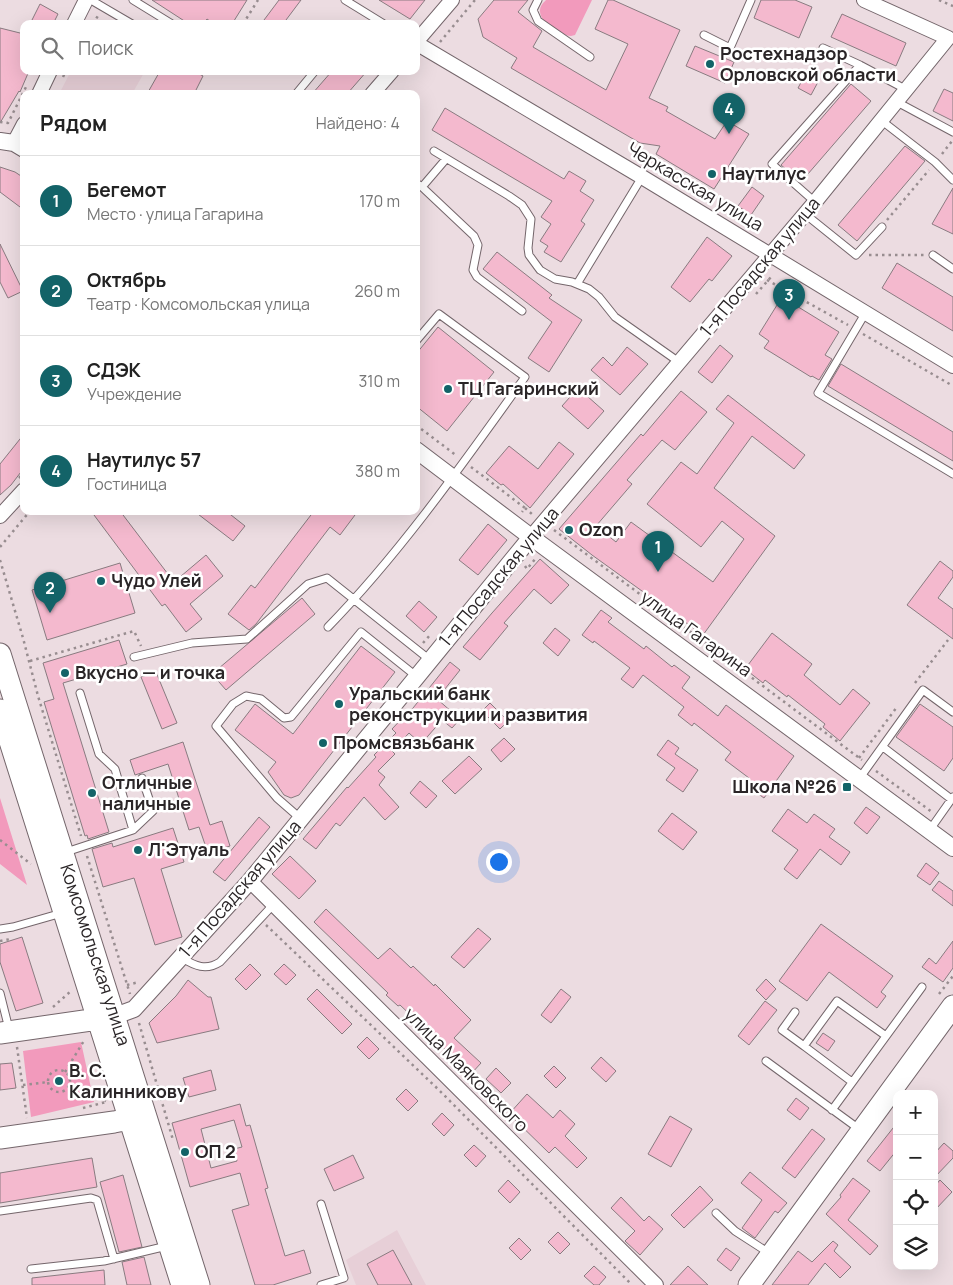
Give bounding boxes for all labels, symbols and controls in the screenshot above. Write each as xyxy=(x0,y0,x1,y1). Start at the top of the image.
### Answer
search box xyxy=(20,20,420,75)
icon: search xyxy=(38,34,66,62)
text: Поиск xyxy=(78,35,133,61)
place label: Ростехнадзор Орловской области xyxy=(720,41,896,86)
marker: Ростехнадзор Орловской области xyxy=(704,58,716,70)
pin: 4 xyxy=(713,93,745,134)
text: Рядом xyxy=(40,109,107,137)
text: Найдено: 4 xyxy=(316,112,400,134)
street label: Черкасская улица xyxy=(623,136,768,236)
place label: Наутилус xyxy=(722,161,806,185)
marker: Наутилус xyxy=(706,168,718,180)
text: Бегемот xyxy=(87,177,166,203)
text: 1 xyxy=(52,190,60,212)
text: 170 m xyxy=(359,190,400,212)
street label: 1-я Посадская улица xyxy=(694,192,825,341)
text: Место · улица Гагарина xyxy=(87,203,263,225)
text: Октябрь xyxy=(87,267,166,293)
pin: 3 xyxy=(773,279,805,320)
text: 2 xyxy=(51,280,61,302)
text: 260 m xyxy=(354,280,400,302)
text: Театр · Комсомольская улица xyxy=(87,293,310,315)
text: СДЭК xyxy=(87,357,141,383)
text: 3 xyxy=(51,370,61,392)
text: 310 m xyxy=(358,370,400,392)
place label: ТЦ Гагаринский xyxy=(458,376,599,400)
text: Учреждение xyxy=(87,383,182,405)
marker: ТЦ Гагаринский xyxy=(442,383,454,395)
text: Наутилус 57 xyxy=(87,447,201,473)
text: 4 xyxy=(51,460,61,482)
text: 380 m xyxy=(355,460,400,482)
text: Гостиница xyxy=(87,473,167,495)
street label: 1-я Посадская улица xyxy=(433,502,564,651)
place label: Ozon xyxy=(579,517,624,541)
marker: Ozon xyxy=(563,524,575,536)
pin: 1 xyxy=(642,531,674,572)
place label: Чудо Улей xyxy=(111,568,202,592)
pin: 2 xyxy=(34,572,66,613)
marker: Чудо Улей xyxy=(95,575,107,587)
street label: улица Гагарина xyxy=(636,585,757,682)
place label: Вкусно — и точка xyxy=(75,660,225,684)
marker: Вкусно — и точка xyxy=(59,667,71,679)
place label: Уральский банк реконструкции и развития xyxy=(349,681,588,726)
marker: Уральский банк реконструкции и развития xyxy=(333,698,345,710)
place label: Промсвязьбанк xyxy=(333,730,475,754)
marker: Промсвязьбанк xyxy=(317,737,329,749)
place label: Отличные наличные xyxy=(102,770,193,815)
place label: Школа №26 xyxy=(732,774,837,798)
marker: Школа №26 xyxy=(841,781,853,793)
marker: Отличные наличные xyxy=(86,787,98,799)
street label: 1-я Посадская улица xyxy=(173,814,306,962)
place label: Л'Этуаль xyxy=(148,837,229,861)
marker: Л'Этуаль xyxy=(132,844,144,856)
your location xyxy=(486,849,512,875)
street label: Комсомольская улица xyxy=(55,861,137,1049)
street label: улица Маяковского xyxy=(399,1002,534,1137)
place label: В. С. Калинникову xyxy=(69,1058,187,1103)
marker: В. С. Калинникову xyxy=(53,1075,65,1087)
map controls xyxy=(893,1090,938,1270)
button: + xyxy=(893,1090,938,1135)
button: − xyxy=(893,1135,938,1180)
place label: ОП 2 xyxy=(195,1139,236,1163)
marker: ОП 2 xyxy=(179,1146,191,1158)
button: locate xyxy=(893,1180,938,1225)
button: layers xyxy=(893,1225,938,1270)

